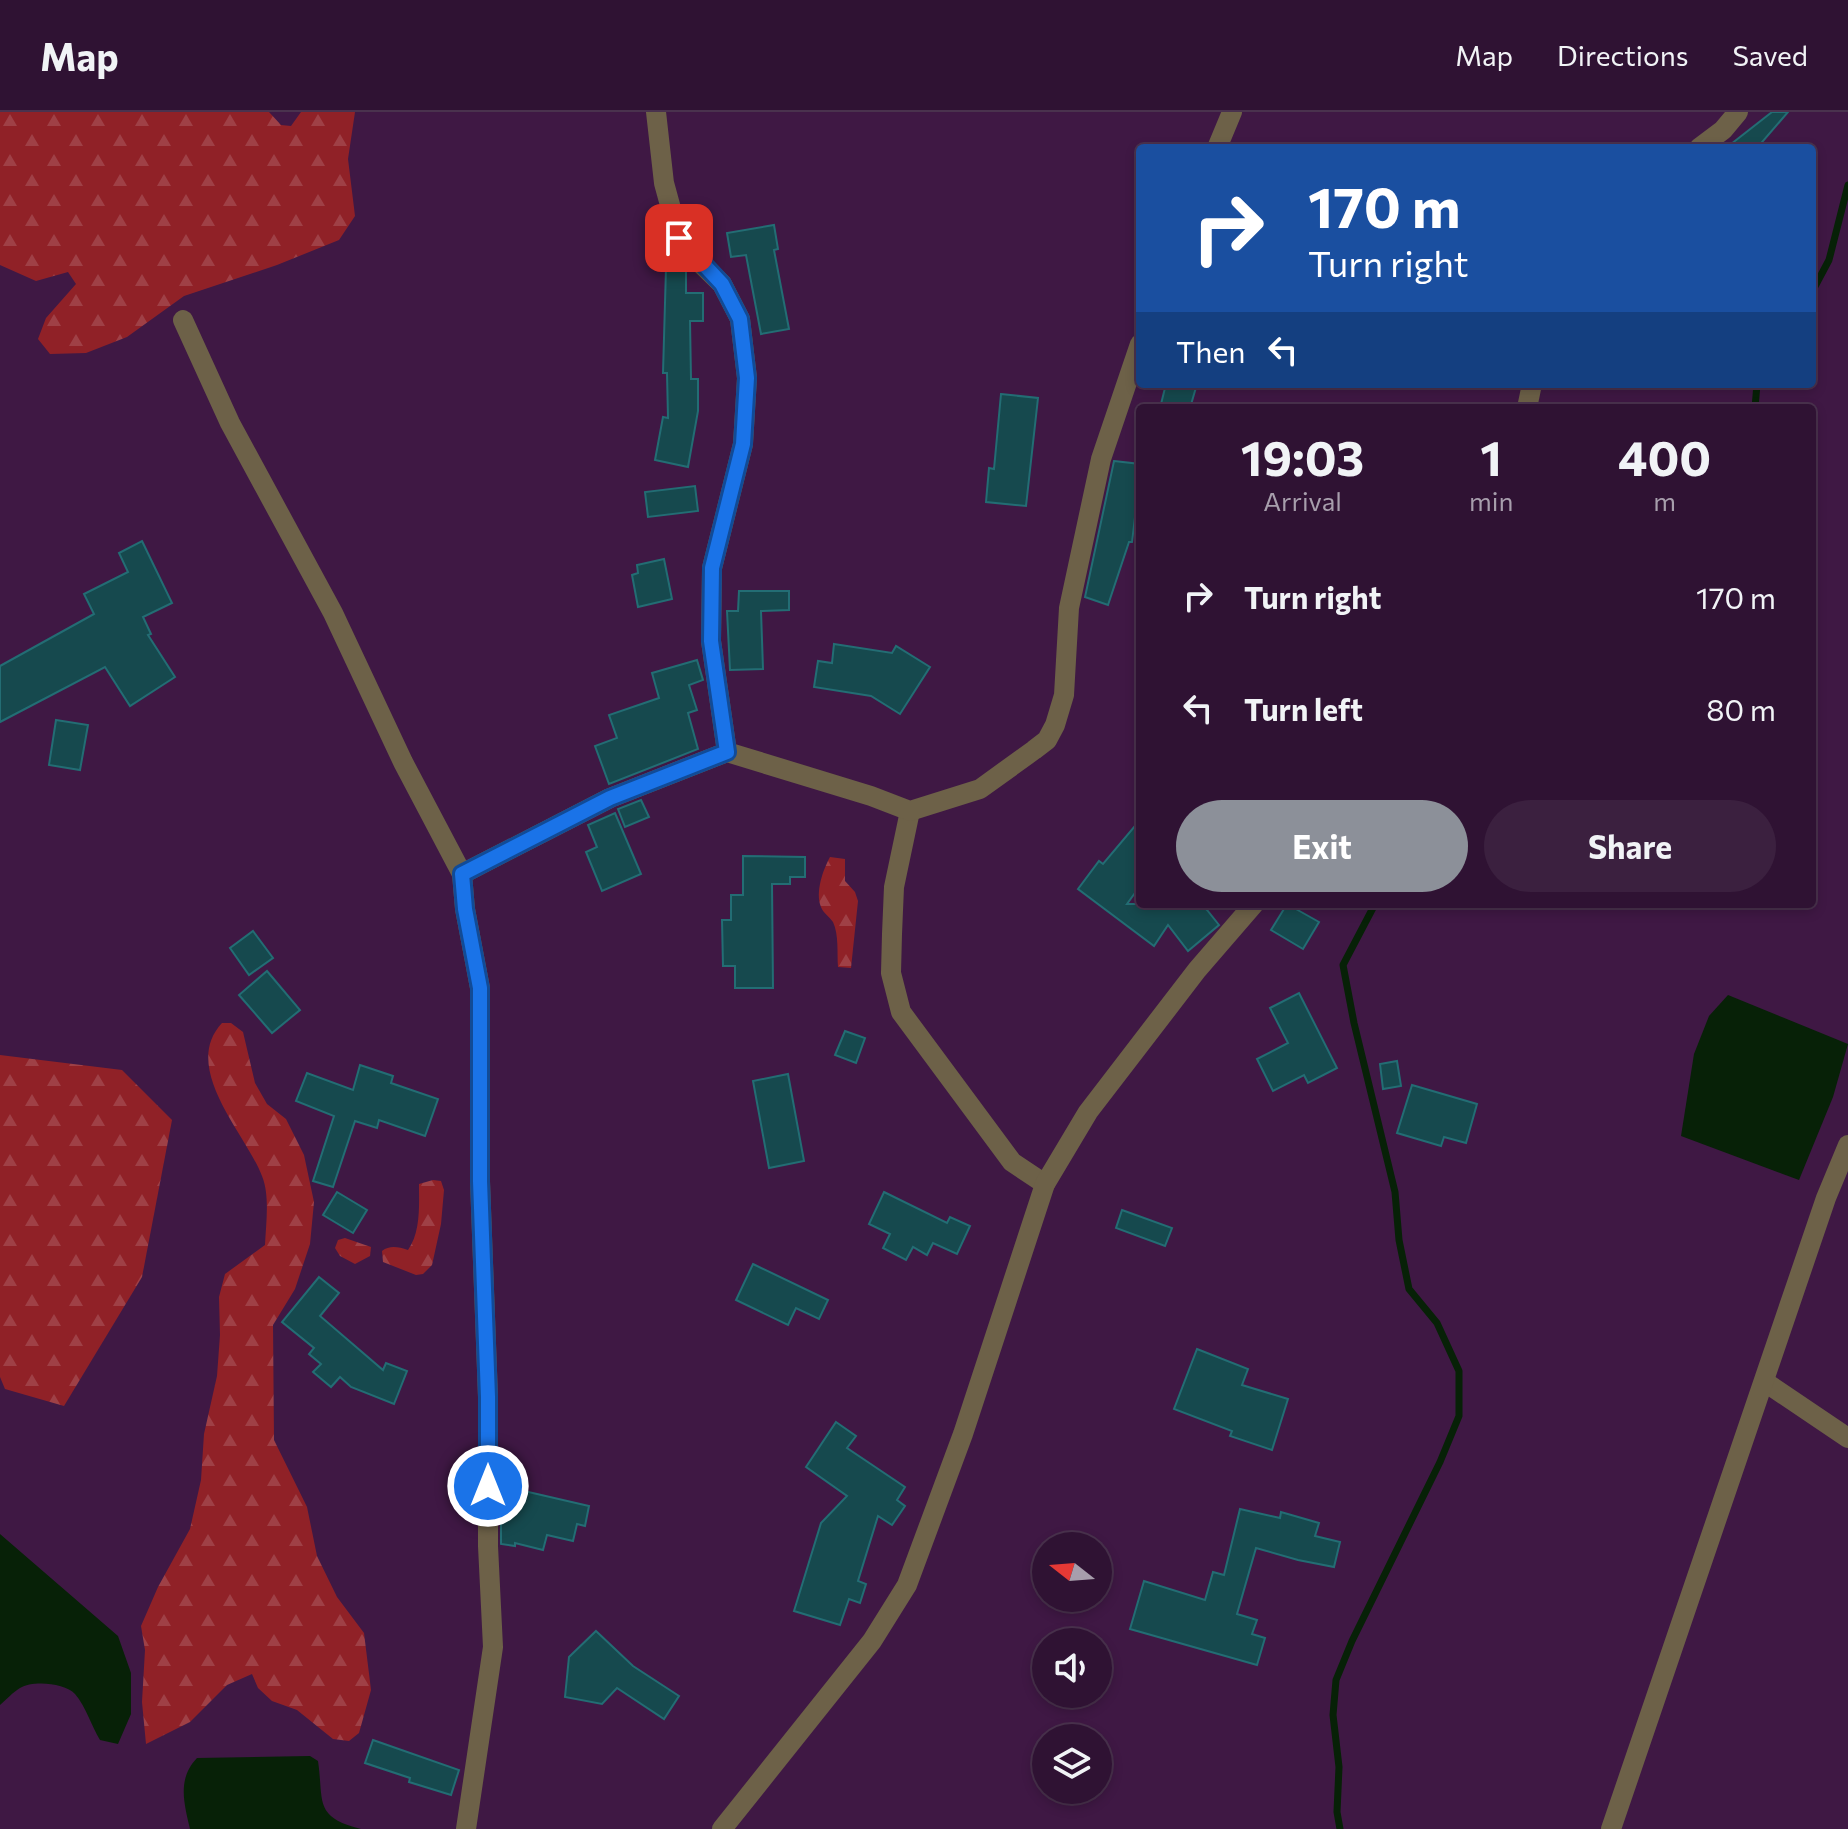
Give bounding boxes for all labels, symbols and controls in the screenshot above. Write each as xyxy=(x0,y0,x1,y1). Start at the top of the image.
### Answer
text: Map xyxy=(40,32,119,79)
text: Map xyxy=(1455,38,1513,72)
text: Directions xyxy=(1557,38,1688,72)
text: Saved xyxy=(1732,38,1808,72)
text: 170 m xyxy=(1308,171,1461,240)
icon: right xyxy=(1176,176,1280,280)
pin xyxy=(645,204,713,272)
icon: arrive xyxy=(657,216,701,260)
text: Turn right xyxy=(1308,240,1469,284)
icon: left xyxy=(1261,328,1305,372)
text: Then xyxy=(1176,332,1245,369)
text: 19:03 xyxy=(1241,427,1364,486)
text: 1 xyxy=(1480,427,1502,486)
text: 400 xyxy=(1618,427,1711,486)
text: Arrival xyxy=(1263,485,1342,516)
text: min xyxy=(1469,485,1513,516)
text: m xyxy=(1653,485,1676,516)
icon: right xyxy=(1176,574,1220,618)
text: Turn right xyxy=(1244,578,1381,615)
text: 170 m xyxy=(1696,578,1776,615)
icon: left xyxy=(1176,686,1220,730)
text: Turn left xyxy=(1244,690,1363,727)
text: 80 m xyxy=(1706,690,1776,727)
button: Exit xyxy=(1176,800,1468,892)
button: Share xyxy=(1484,800,1776,892)
position arrow xyxy=(446,1444,530,1528)
north arrow xyxy=(1032,1532,1112,1612)
map controls xyxy=(1032,1532,1112,1804)
button: sound xyxy=(1032,1628,1112,1708)
button: layers xyxy=(1032,1724,1112,1804)

